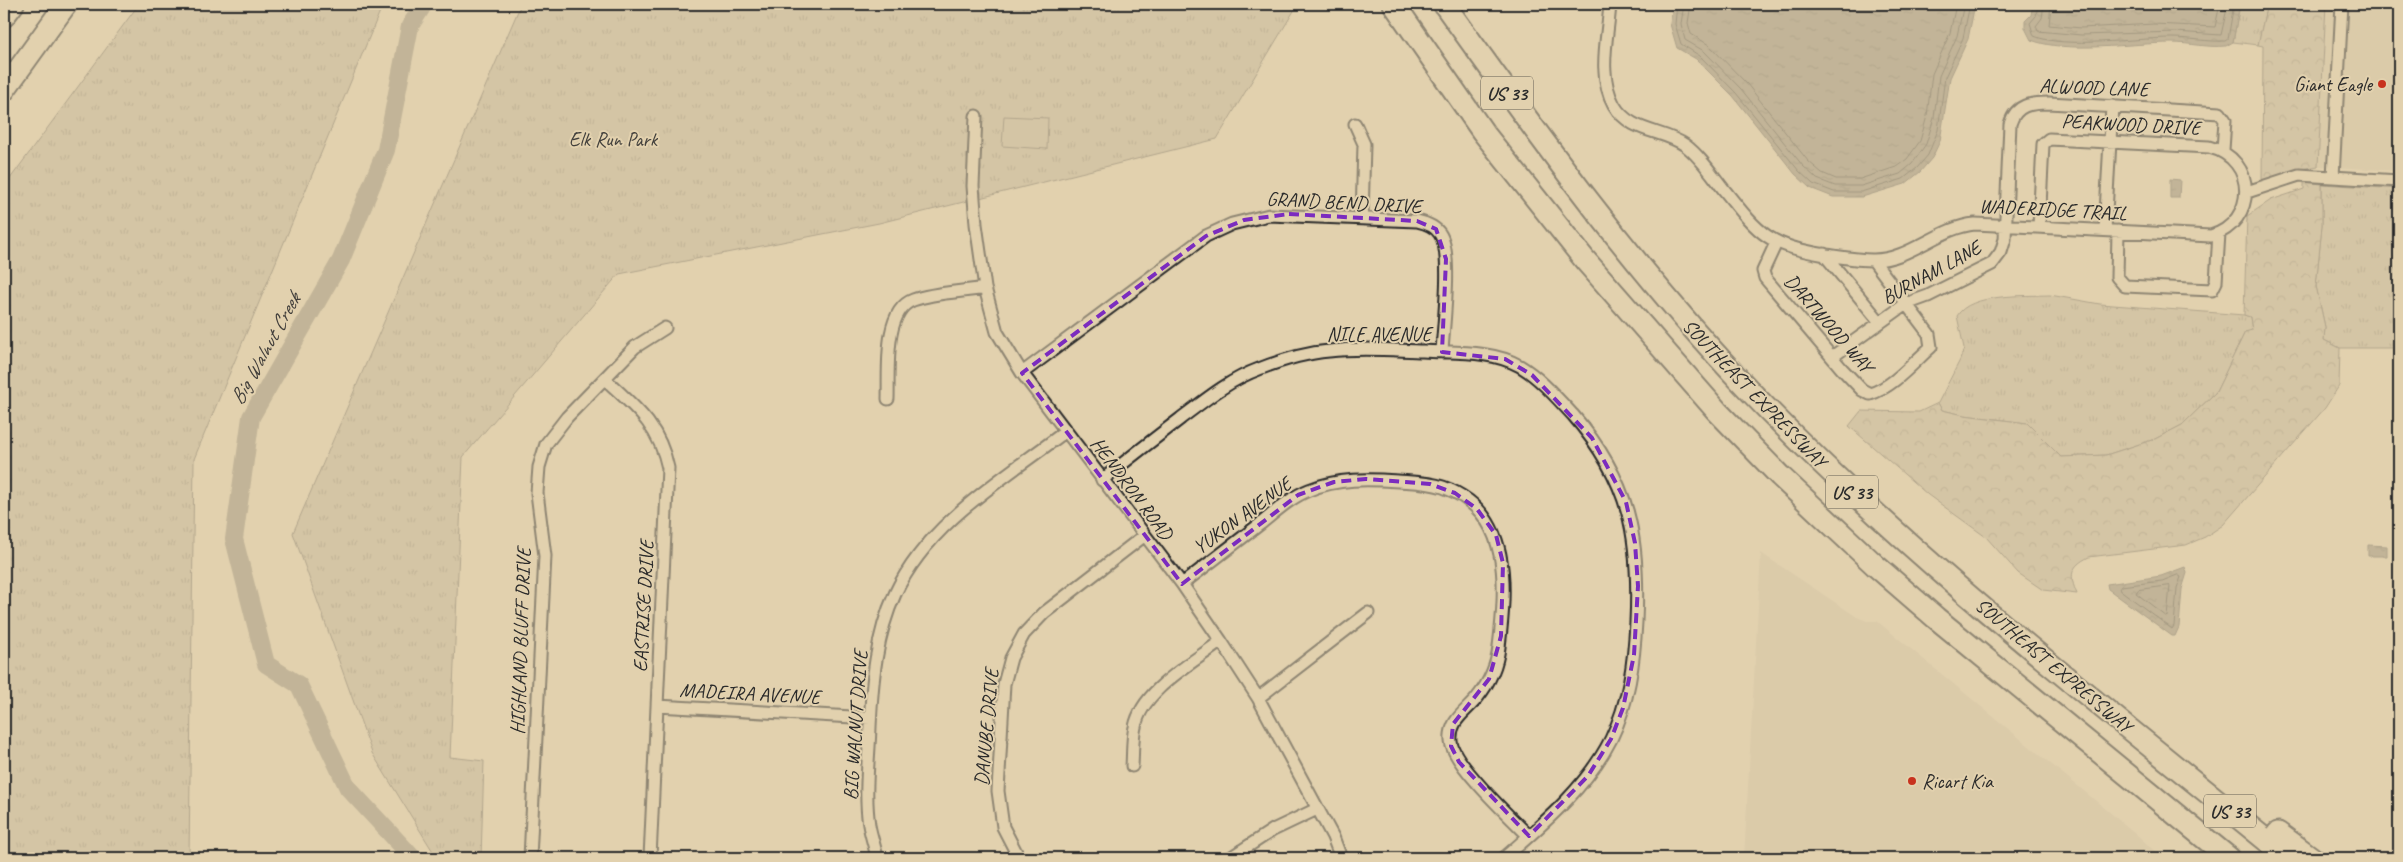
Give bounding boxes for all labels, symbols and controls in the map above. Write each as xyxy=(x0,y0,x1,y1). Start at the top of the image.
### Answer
place label: Giant Eagle xyxy=(2294,72,2373,97)
street label: ALWOOD LANE xyxy=(2039,73,2152,102)
road number: US 33 xyxy=(1481,76,1533,110)
marker: Giant Eagle xyxy=(2376,78,2388,90)
street label: PEAKWOOD DRIVE xyxy=(2061,108,2204,141)
park label: Elk Run Park xyxy=(569,127,659,152)
street label: GRAND BEND DRIVE xyxy=(1266,186,1424,219)
street label: WADERIDGE TRAIL xyxy=(1979,193,2128,226)
street label: BURNAM LANE xyxy=(1877,234,1987,310)
street label: DARTWOOD WAY xyxy=(1779,269,1881,381)
water label: Big Walnut Creek xyxy=(224,285,308,409)
street label: SOUTHEAST EXPRESSWAY xyxy=(1677,314,1834,475)
street label: NILE AVENUE xyxy=(1327,322,1434,347)
street label: HENDRON ROAD xyxy=(1085,432,1179,546)
street label: YUKON AVENUE xyxy=(1188,470,1299,559)
road number: US 33 xyxy=(1826,476,1878,508)
street label: EASTRISE DRIVE xyxy=(628,536,660,673)
street label: HIGHLAND BLUFF DRIVE xyxy=(505,544,536,735)
street label: SOUTHEAST EXPRESSWAY xyxy=(1970,592,2139,740)
street label: BIG WALNUT DRIVE xyxy=(838,646,873,801)
street label: DANUBE DRIVE xyxy=(969,664,1004,787)
street label: MADEIRA AVENUE xyxy=(679,677,824,710)
place label: Ricart Kia xyxy=(1922,769,1994,794)
marker: Ricart Kia xyxy=(1906,775,1918,787)
road number: US 33 xyxy=(2204,794,2256,828)

